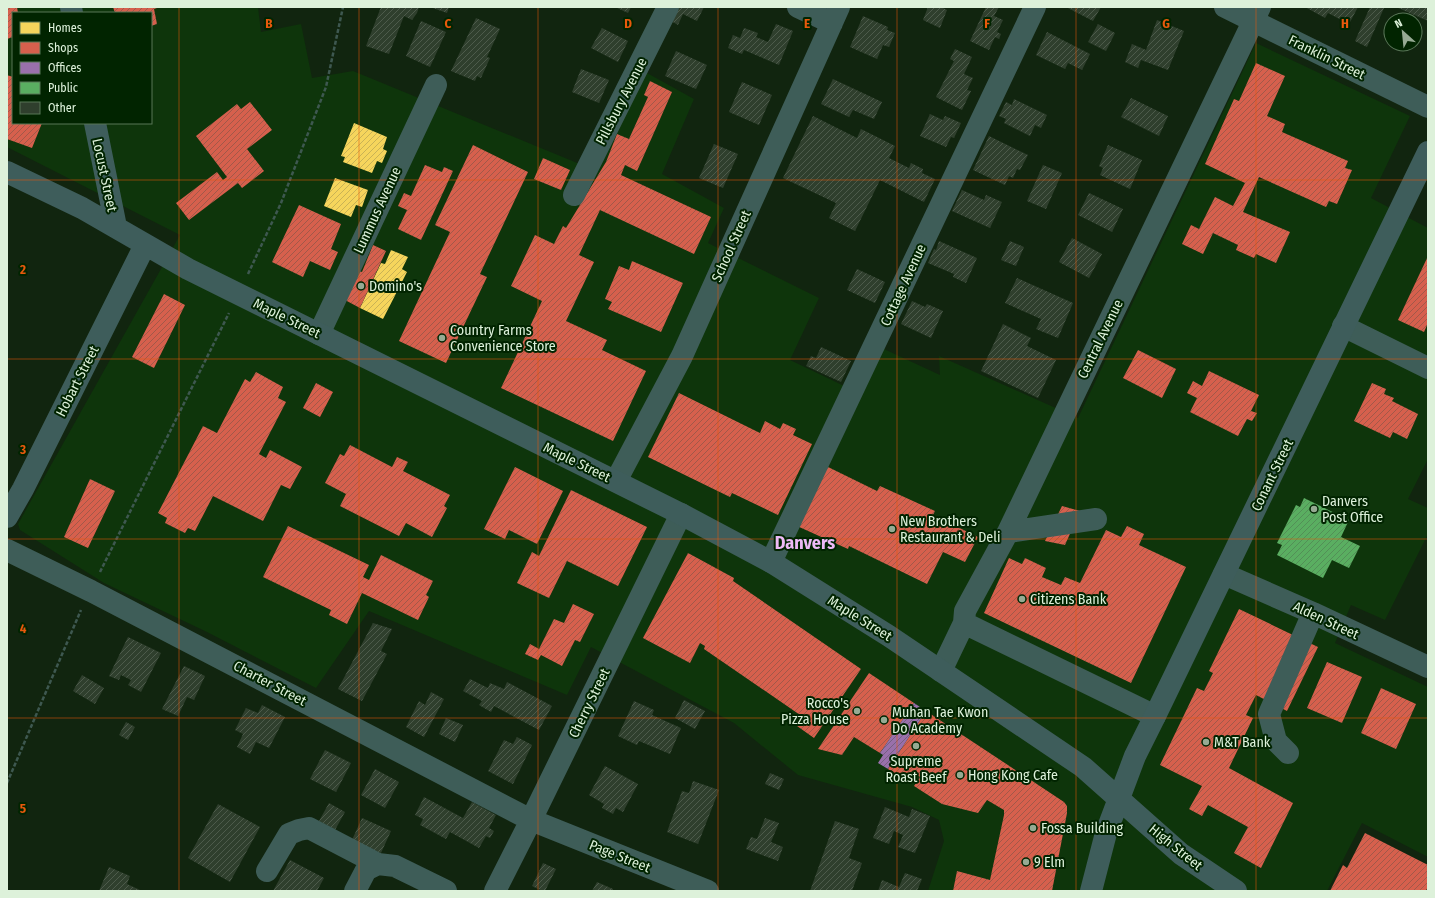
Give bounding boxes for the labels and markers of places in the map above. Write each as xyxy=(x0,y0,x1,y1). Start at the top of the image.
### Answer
place label: Domino's xyxy=(369,278,422,295)
marker: Domino's xyxy=(356,281,366,291)
place label: Country Farms Convenience Store xyxy=(450,322,556,355)
marker: Country Farms Convenience Store xyxy=(437,333,447,343)
place label: Danvers Post Office xyxy=(1322,493,1383,526)
marker: Danvers Post Office xyxy=(1309,504,1319,514)
place label: New Brothers Restaurant & Deli xyxy=(900,513,1000,546)
marker: New Brothers Restaurant & Deli xyxy=(887,524,897,534)
place label: Citizens Bank xyxy=(1030,591,1107,608)
marker: Citizens Bank xyxy=(1017,594,1027,604)
place label: Rocco's Pizza House xyxy=(781,695,849,728)
place label: Muhan Tae Kwon Do Academy xyxy=(892,704,988,737)
marker: Rocco's Pizza House xyxy=(852,706,862,716)
marker: Muhan Tae Kwon Do Academy xyxy=(879,715,889,725)
place label: M&T Bank xyxy=(1214,734,1271,751)
marker: M&T Bank xyxy=(1201,737,1211,747)
marker: Supreme Roast Beef xyxy=(911,741,921,751)
place label: Supreme Roast Beef xyxy=(885,753,948,786)
place label: Hong Kong Cafe xyxy=(968,767,1058,784)
marker: Hong Kong Cafe xyxy=(955,770,965,780)
place label: Fossa Building xyxy=(1041,820,1123,837)
marker: Fossa Building xyxy=(1028,823,1038,833)
place label: 9 Elm xyxy=(1034,854,1065,871)
marker: 9 Elm xyxy=(1021,857,1031,867)

